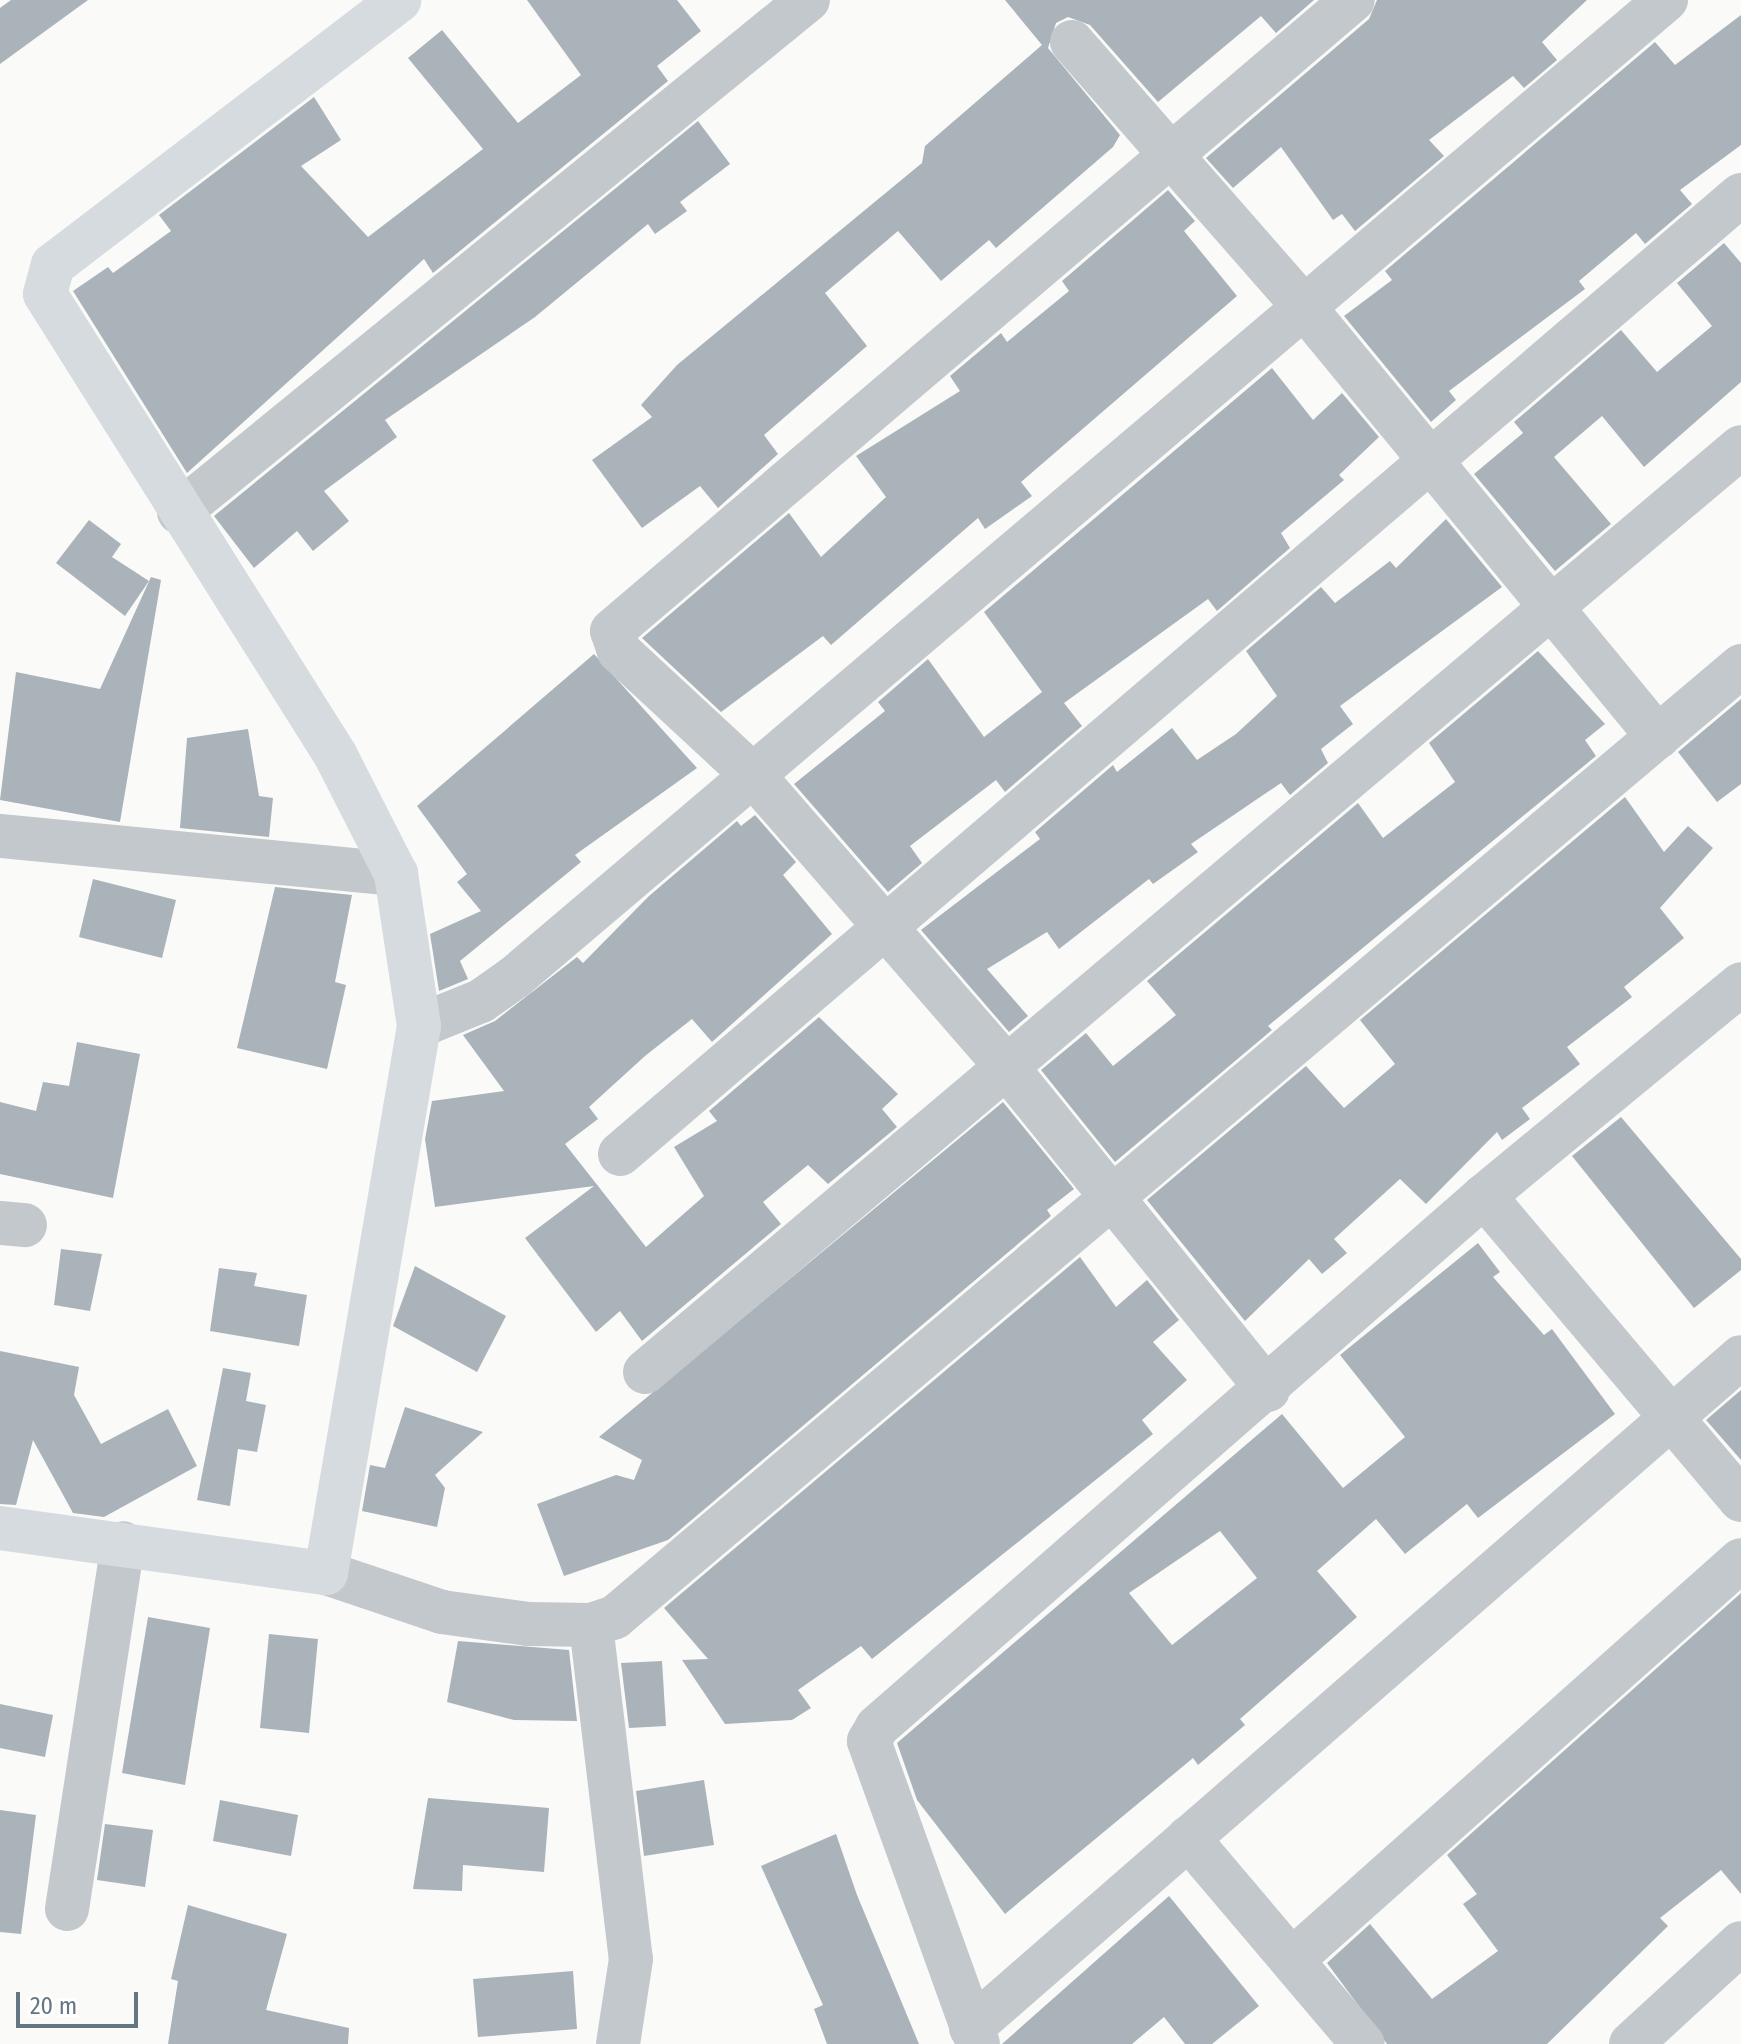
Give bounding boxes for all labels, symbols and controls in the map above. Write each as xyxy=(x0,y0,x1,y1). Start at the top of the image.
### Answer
scale bar xyxy=(20,1976,142,2026)
text: 20 m xyxy=(30,1992,77,2020)

